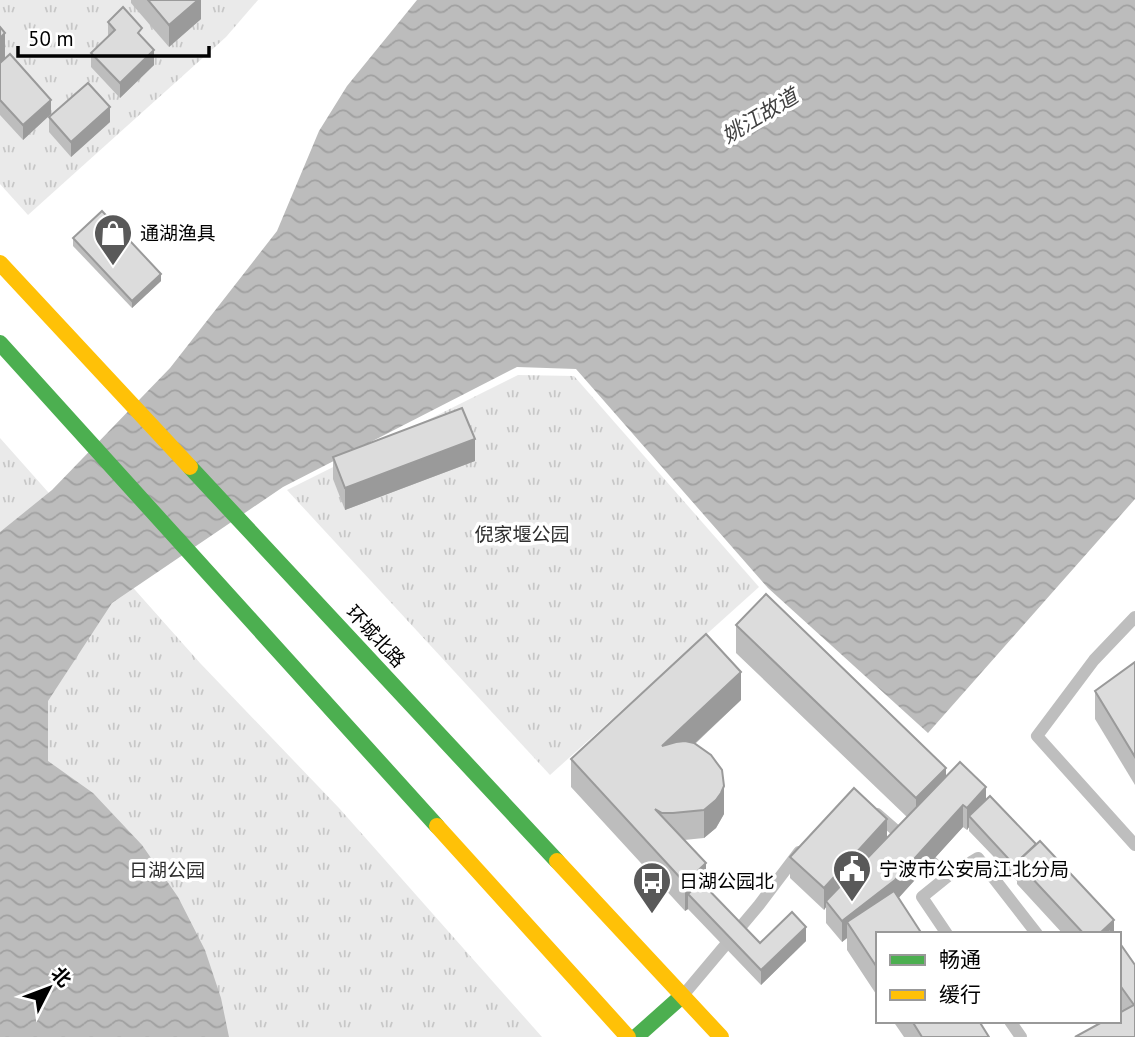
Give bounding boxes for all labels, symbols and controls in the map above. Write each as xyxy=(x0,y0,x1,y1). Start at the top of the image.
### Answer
scale bar xyxy=(18,14,208,58)
text: 50 m xyxy=(28,25,74,52)
water label: 姚江故道 xyxy=(717,81,805,149)
shop icon: 通湖渔具 xyxy=(92,212,134,267)
place label: 通湖渔具 xyxy=(140,221,216,245)
park label: 倪家堰公园 xyxy=(474,522,570,546)
street label: 环城北路 xyxy=(341,600,411,672)
public building icon: 宁波市公安局江北分局 xyxy=(831,848,873,903)
place label: 宁波市公安局江北分局 xyxy=(879,857,1069,881)
park label: 日湖公园 xyxy=(129,858,205,882)
bus stop icon: 日湖公园北 xyxy=(631,860,673,915)
place label: 日湖公园北 xyxy=(679,869,774,893)
legend xyxy=(876,932,1121,1023)
text: 畅通 xyxy=(939,946,981,973)
north arrow xyxy=(14,953,84,1023)
text: 北 xyxy=(46,962,77,992)
text: 缓行 xyxy=(939,981,981,1008)

